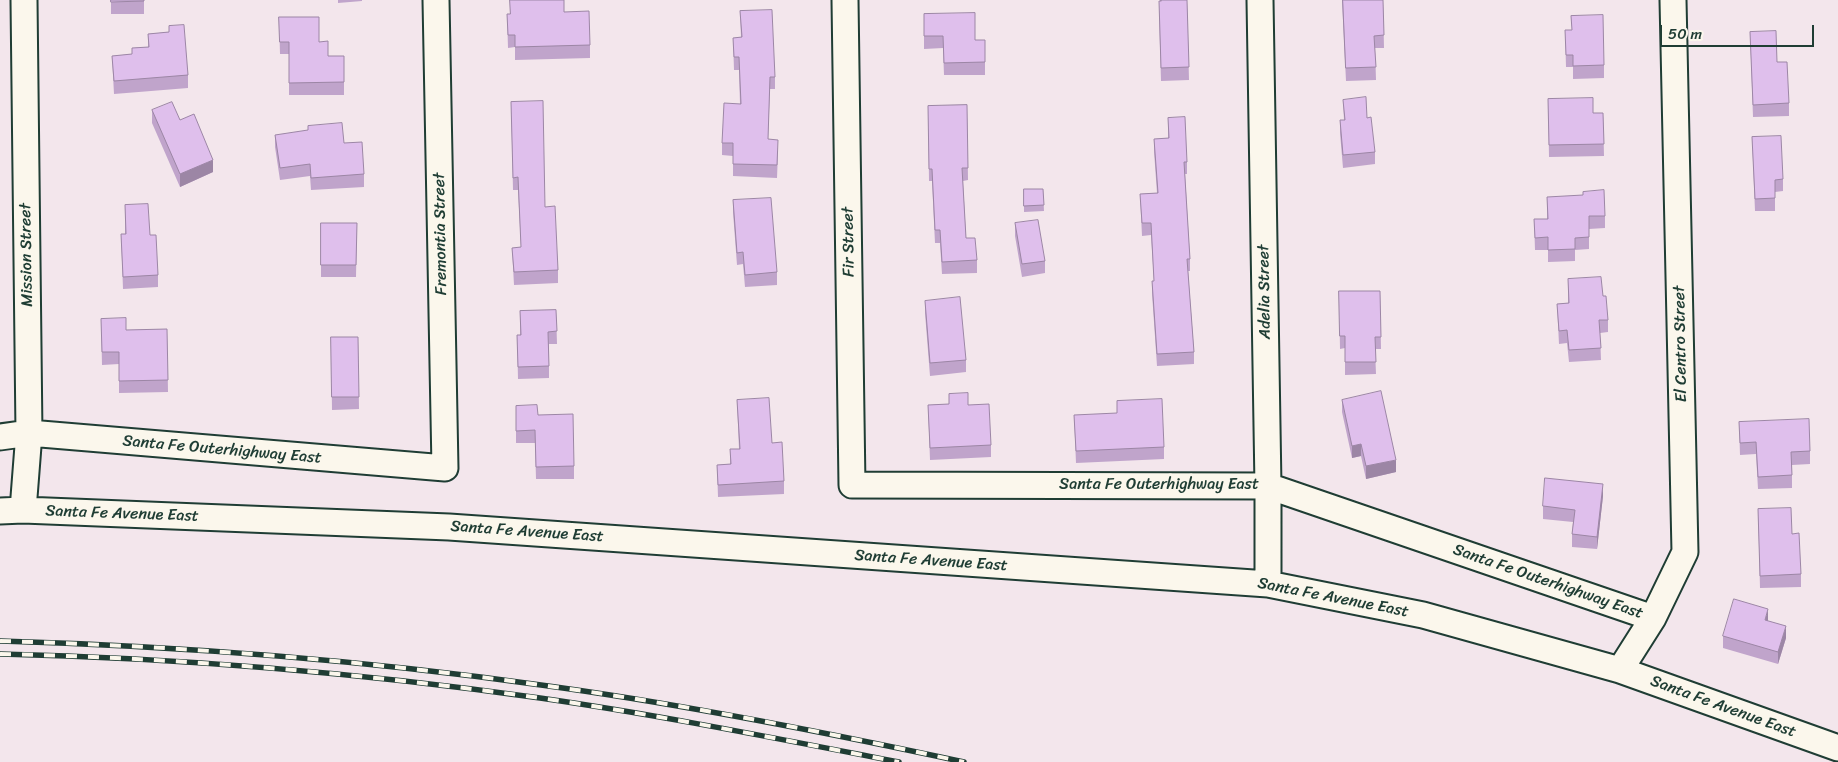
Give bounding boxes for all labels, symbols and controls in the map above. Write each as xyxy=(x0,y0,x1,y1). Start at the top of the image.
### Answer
scale bar xyxy=(1663,15,1817,47)
text: 50 m xyxy=(1668,21,1702,47)
street label: Fremontia Street xyxy=(430,172,452,296)
street label: Mission Street xyxy=(16,203,38,307)
street label: Fir Street xyxy=(839,207,859,277)
street label: Adelia Street xyxy=(1255,244,1275,340)
street label: El Centro Street xyxy=(1670,285,1692,403)
street label: Santa Fe Outerhighway East xyxy=(122,432,322,468)
street label: Santa Fe Outerhighway East xyxy=(1059,475,1259,495)
street label: Santa Fe Avenue East xyxy=(45,502,199,526)
street label: Santa Fe Avenue East xyxy=(450,517,604,547)
street label: Santa Fe Outerhighway East xyxy=(1450,540,1646,624)
street label: Santa Fe Avenue East xyxy=(854,546,1008,576)
street label: Santa Fe Avenue East xyxy=(1256,574,1410,622)
street label: Santa Fe Avenue East xyxy=(1648,672,1798,742)

